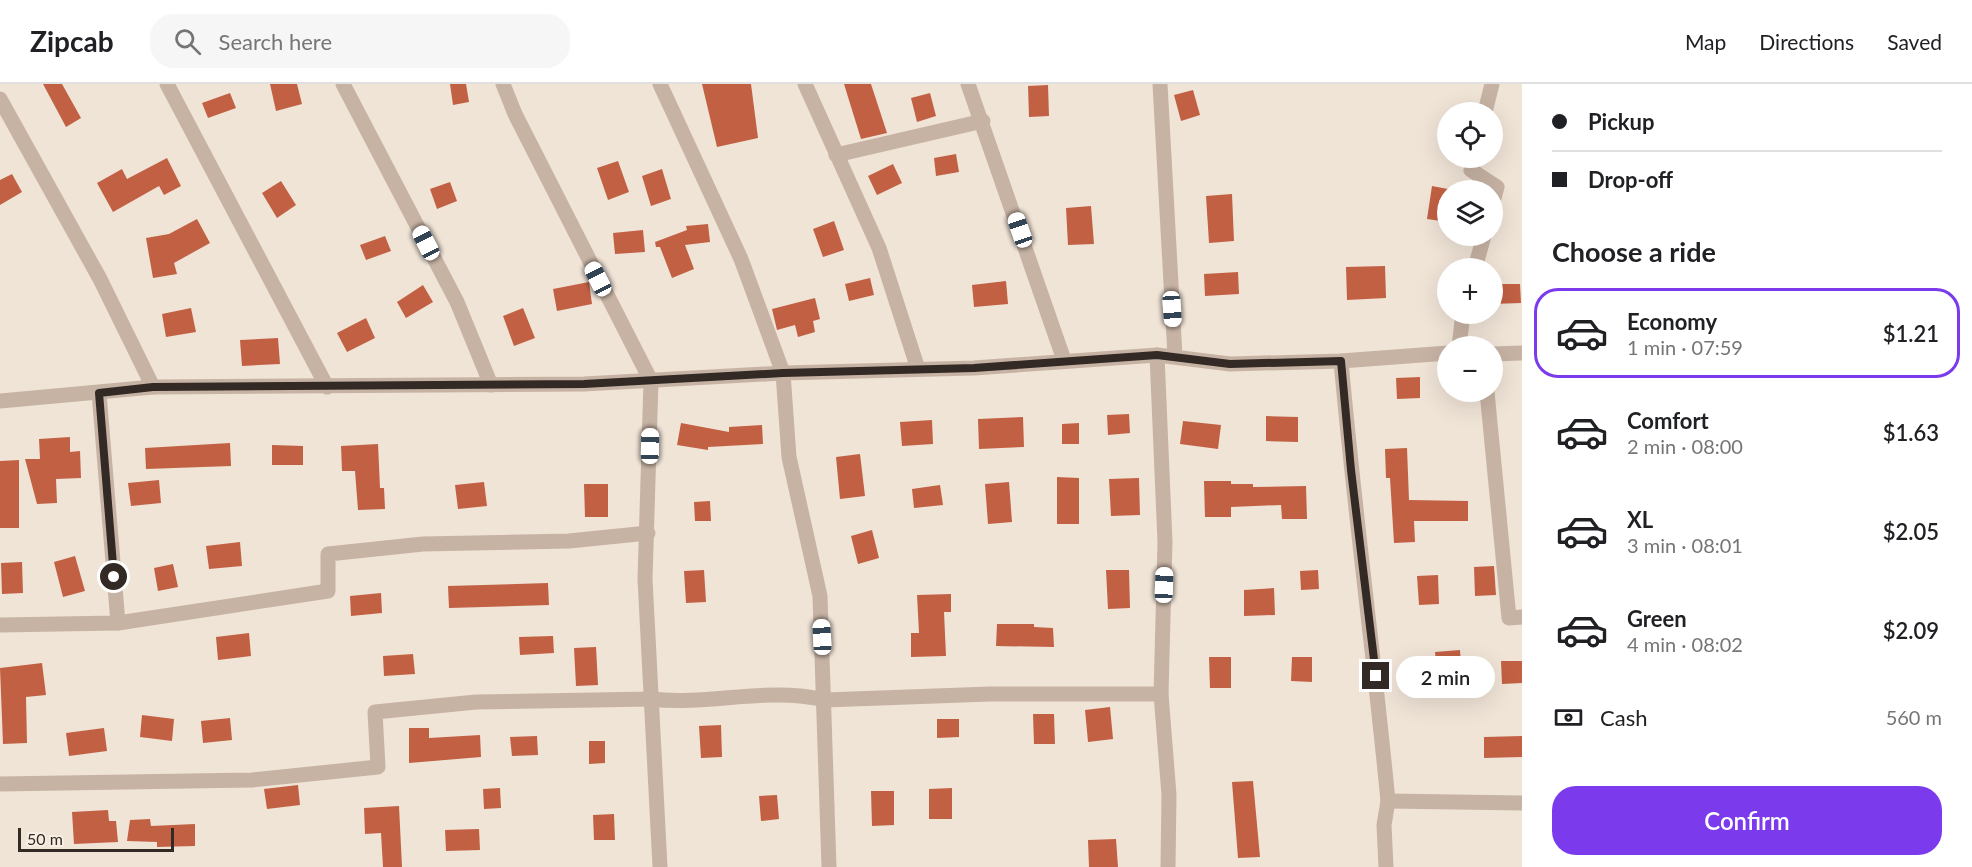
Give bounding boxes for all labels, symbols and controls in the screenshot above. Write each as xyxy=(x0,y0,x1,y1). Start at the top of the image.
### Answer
search box xyxy=(150,14,570,68)
text: Zipcab xyxy=(30,24,114,58)
icon: search xyxy=(171,25,204,58)
text: Search here xyxy=(219,28,332,55)
text: Map xyxy=(1685,29,1726,54)
text: Directions xyxy=(1759,29,1854,54)
text: Saved xyxy=(1887,29,1942,54)
map controls xyxy=(1437,102,1503,402)
button: locate xyxy=(1437,102,1503,168)
text: Pickup xyxy=(1588,108,1654,135)
text: Drop-off xyxy=(1588,166,1673,193)
button: layers xyxy=(1437,180,1503,246)
car xyxy=(1006,210,1034,250)
car xyxy=(410,223,442,263)
text: Choose a ride xyxy=(1552,235,1716,268)
button: + xyxy=(1437,258,1503,324)
car xyxy=(582,259,614,299)
car xyxy=(1162,290,1182,328)
icon: car xyxy=(1555,306,1609,360)
text: Economy xyxy=(1627,308,1717,335)
text: $1.21 xyxy=(1883,320,1939,347)
text: 1 min · 07:59 xyxy=(1627,335,1743,359)
button: − xyxy=(1437,336,1503,402)
icon: car xyxy=(1555,405,1609,459)
text: Comfort xyxy=(1627,407,1709,434)
text: $1.63 xyxy=(1883,419,1939,446)
car xyxy=(641,428,659,464)
text: 2 min · 08:00 xyxy=(1627,434,1743,458)
icon: car xyxy=(1555,504,1609,558)
text: XL xyxy=(1627,506,1653,533)
text: $2.05 xyxy=(1883,518,1939,545)
text: 3 min · 08:01 xyxy=(1627,533,1743,557)
route start xyxy=(100,563,127,590)
car xyxy=(1154,567,1174,603)
icon: car xyxy=(1555,603,1609,657)
text: Green xyxy=(1627,605,1687,632)
text: $2.09 xyxy=(1883,617,1939,644)
car xyxy=(812,619,832,655)
text: 4 min · 08:02 xyxy=(1627,632,1743,656)
callout: 2 min xyxy=(1397,655,1496,697)
route end xyxy=(1362,662,1389,689)
text: 2 min xyxy=(1421,665,1470,689)
icon: cash xyxy=(1552,701,1585,734)
text: Cash xyxy=(1600,704,1647,731)
text: 560 m xyxy=(1886,705,1942,729)
button: Confirm xyxy=(1552,786,1942,855)
scale bar xyxy=(18,825,174,852)
text: 50 m xyxy=(27,829,63,848)

